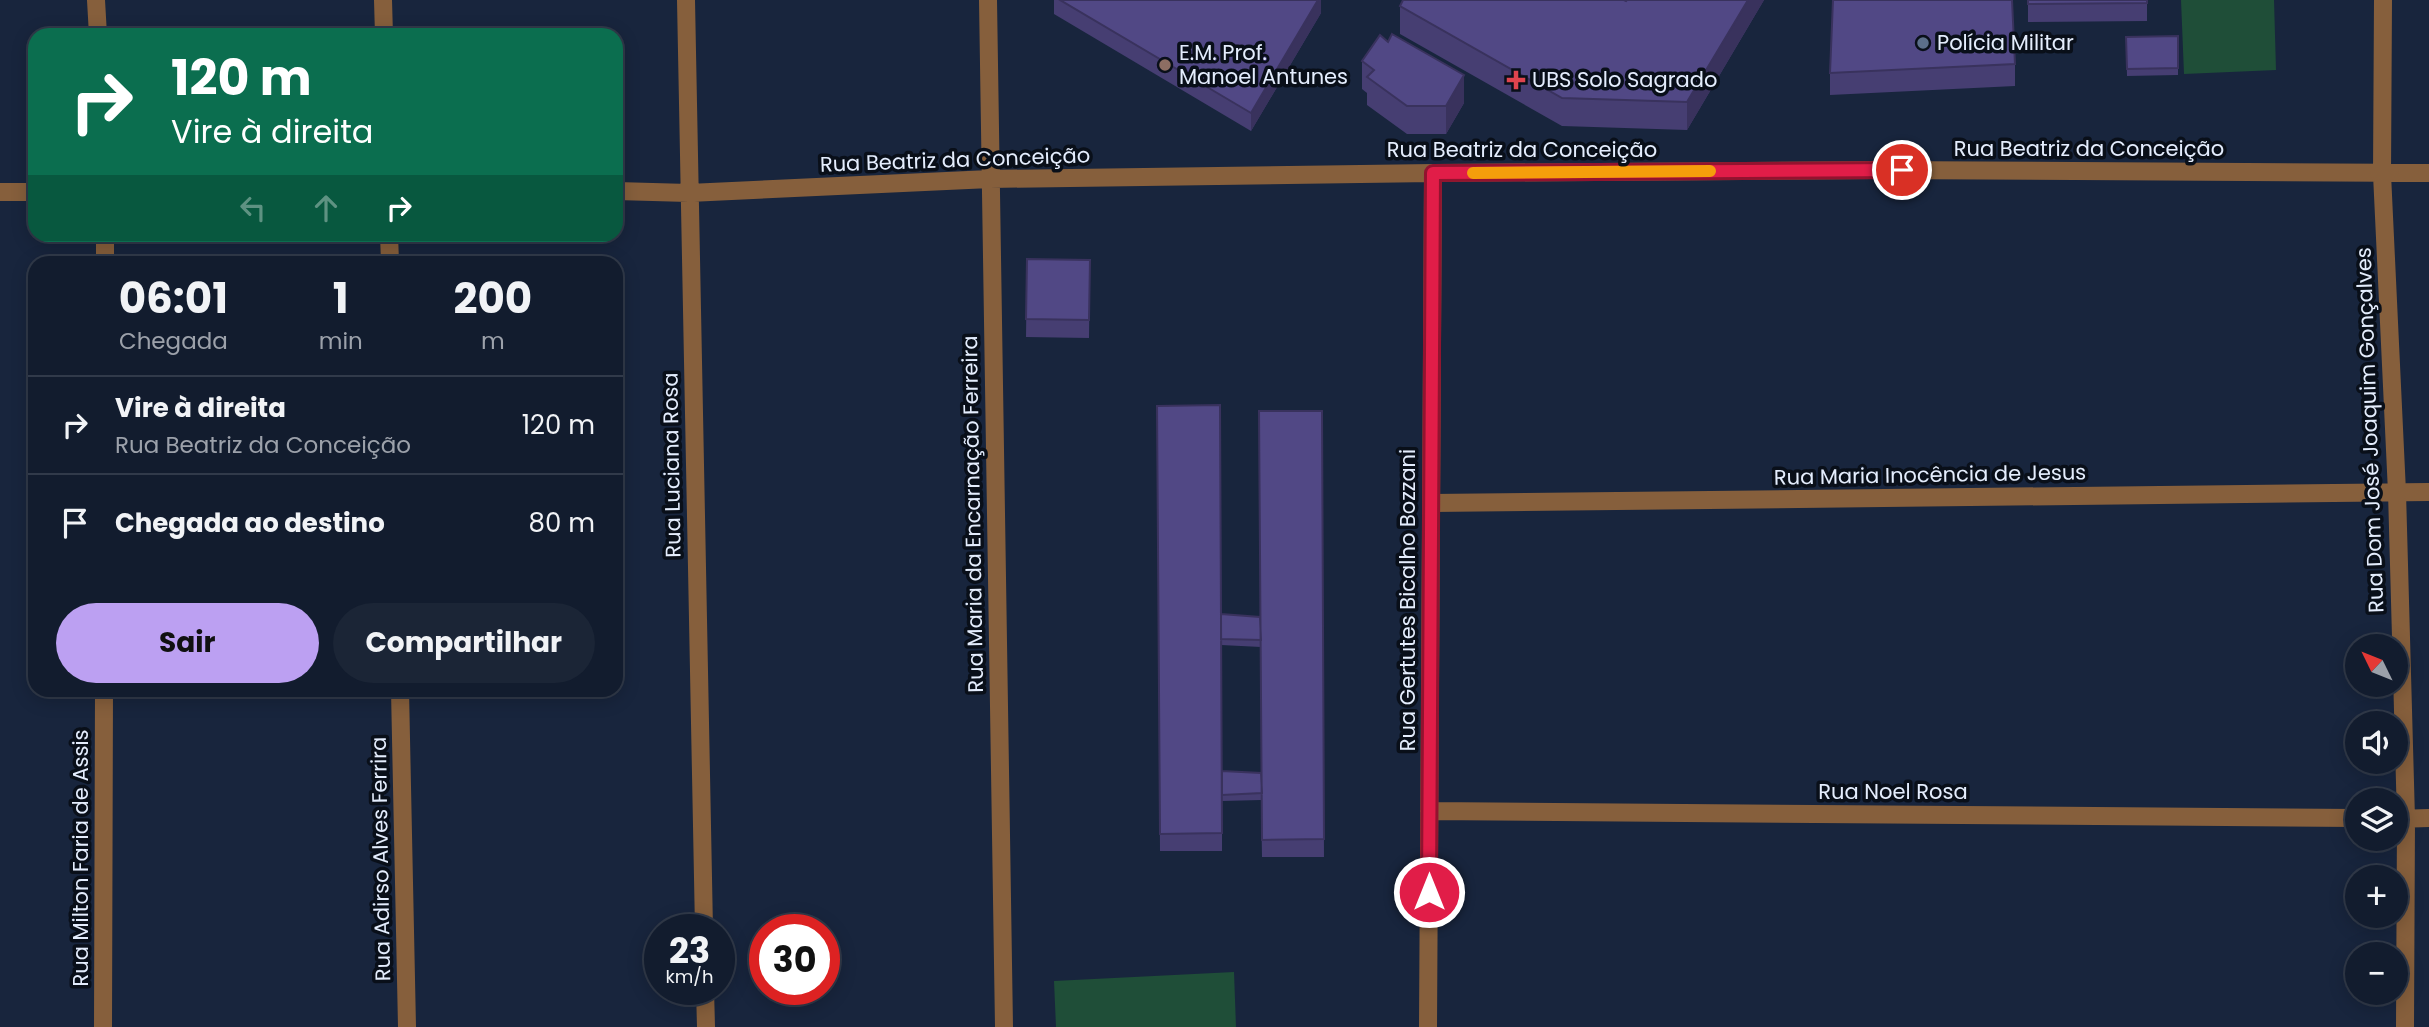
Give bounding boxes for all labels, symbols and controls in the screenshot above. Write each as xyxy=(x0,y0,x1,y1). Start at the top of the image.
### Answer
place label: Polícia Militar xyxy=(1937,28,2074,57)
marker: Polícia Militar xyxy=(1915,35,1931,51)
place label: E.M. Prof. Manoel Antunes xyxy=(1179,38,1348,91)
text: 120 m xyxy=(171,44,312,112)
icon: right xyxy=(56,56,147,147)
marker: E.M. Prof. Manoel Antunes xyxy=(1157,57,1173,73)
place label: UBS Solo Sagrado xyxy=(1532,65,1717,94)
marker: UBS Solo Sagrado xyxy=(1506,70,1526,90)
text: Vire à direita xyxy=(171,109,373,154)
street label: Rua Beatriz da Conceição xyxy=(1954,134,2224,163)
street label: Rua Beatriz da Conceição xyxy=(1387,135,1657,164)
street label: Rua Beatriz da Conceição xyxy=(819,140,1091,179)
pin xyxy=(1872,140,1932,200)
icon: arrive xyxy=(1883,151,1921,189)
icon: left xyxy=(234,189,272,227)
icon: ahead xyxy=(307,189,345,227)
icon: right xyxy=(380,189,418,227)
street label: Rua Dom José Joaquim Gonçalves xyxy=(2349,247,2390,613)
text: 06:01 xyxy=(119,269,228,328)
text: 1 xyxy=(333,269,349,328)
text: 200 xyxy=(453,269,532,328)
text: Chegada xyxy=(119,325,228,357)
text: min xyxy=(319,325,363,357)
text: m xyxy=(481,325,505,357)
street label: Rua Maria da Encarnação Ferreira xyxy=(955,335,990,693)
street label: Rua Luciana Rosa xyxy=(655,372,688,558)
text: Vire à direita xyxy=(115,390,286,426)
icon: right xyxy=(56,406,94,444)
text: 120 m xyxy=(522,407,595,443)
text: Rua Beatriz da Conceição xyxy=(115,429,411,461)
street label: Rua Gertutes Bicalho Bozzani xyxy=(1393,449,1422,751)
street label: Rua Maria Inocência de Jesus xyxy=(1774,457,2086,492)
icon: arrive xyxy=(56,504,94,542)
text: Chegada ao destino xyxy=(115,505,385,541)
text: 80 m xyxy=(529,505,595,541)
button: Sair xyxy=(56,603,319,683)
button: Compartilhar xyxy=(333,603,595,683)
north arrow xyxy=(2345,634,2408,696)
map controls xyxy=(2345,634,2408,1005)
button: sound xyxy=(2345,711,2408,774)
street label: Rua Milton Faria de Assis xyxy=(66,729,95,987)
street label: Rua Adirso Alves Ferrira xyxy=(364,737,397,982)
street label: Rua Noel Rosa xyxy=(1818,777,1968,806)
button: layers xyxy=(2345,788,2408,851)
position arrow xyxy=(1392,855,1466,929)
button: + xyxy=(2345,865,2408,928)
speed limit sign: 30 xyxy=(749,914,840,1005)
text: 23 xyxy=(669,926,710,975)
button: − xyxy=(2345,942,2408,1005)
text: km/h xyxy=(666,964,713,989)

